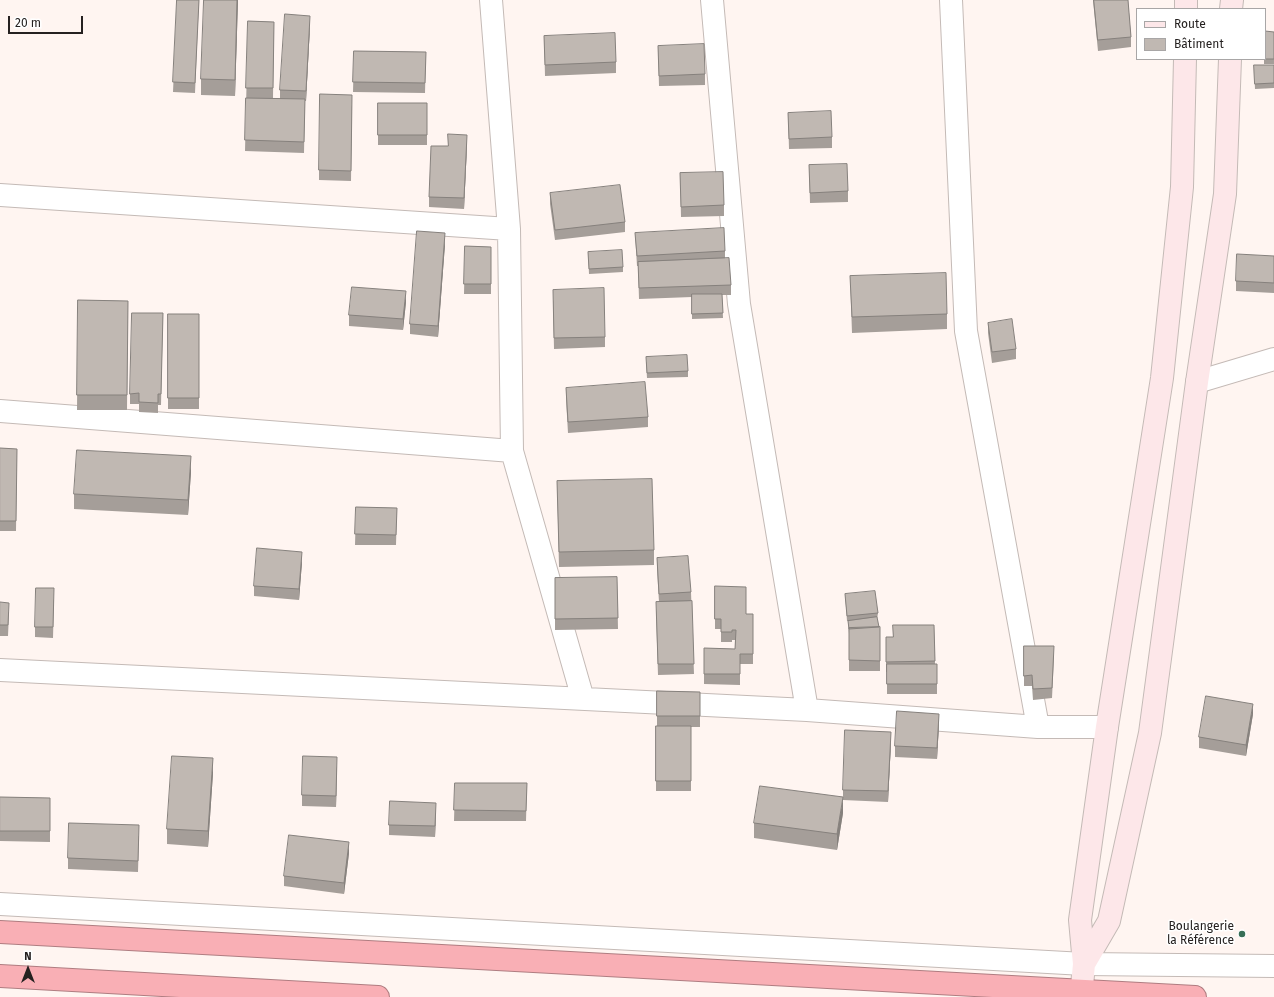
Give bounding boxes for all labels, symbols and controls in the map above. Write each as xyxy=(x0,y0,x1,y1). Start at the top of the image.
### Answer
scale bar xyxy=(10,8,85,34)
legend xyxy=(1136,8,1266,60)
text: 20 m xyxy=(15,16,41,30)
text: Route xyxy=(1174,17,1206,31)
text: Bâtiment xyxy=(1174,37,1224,51)
place label: Boulangerie la Référence xyxy=(1167,920,1234,948)
marker: Boulangerie la Référence xyxy=(1237,929,1247,939)
north arrow xyxy=(8,949,48,989)
text: N xyxy=(24,950,32,963)

